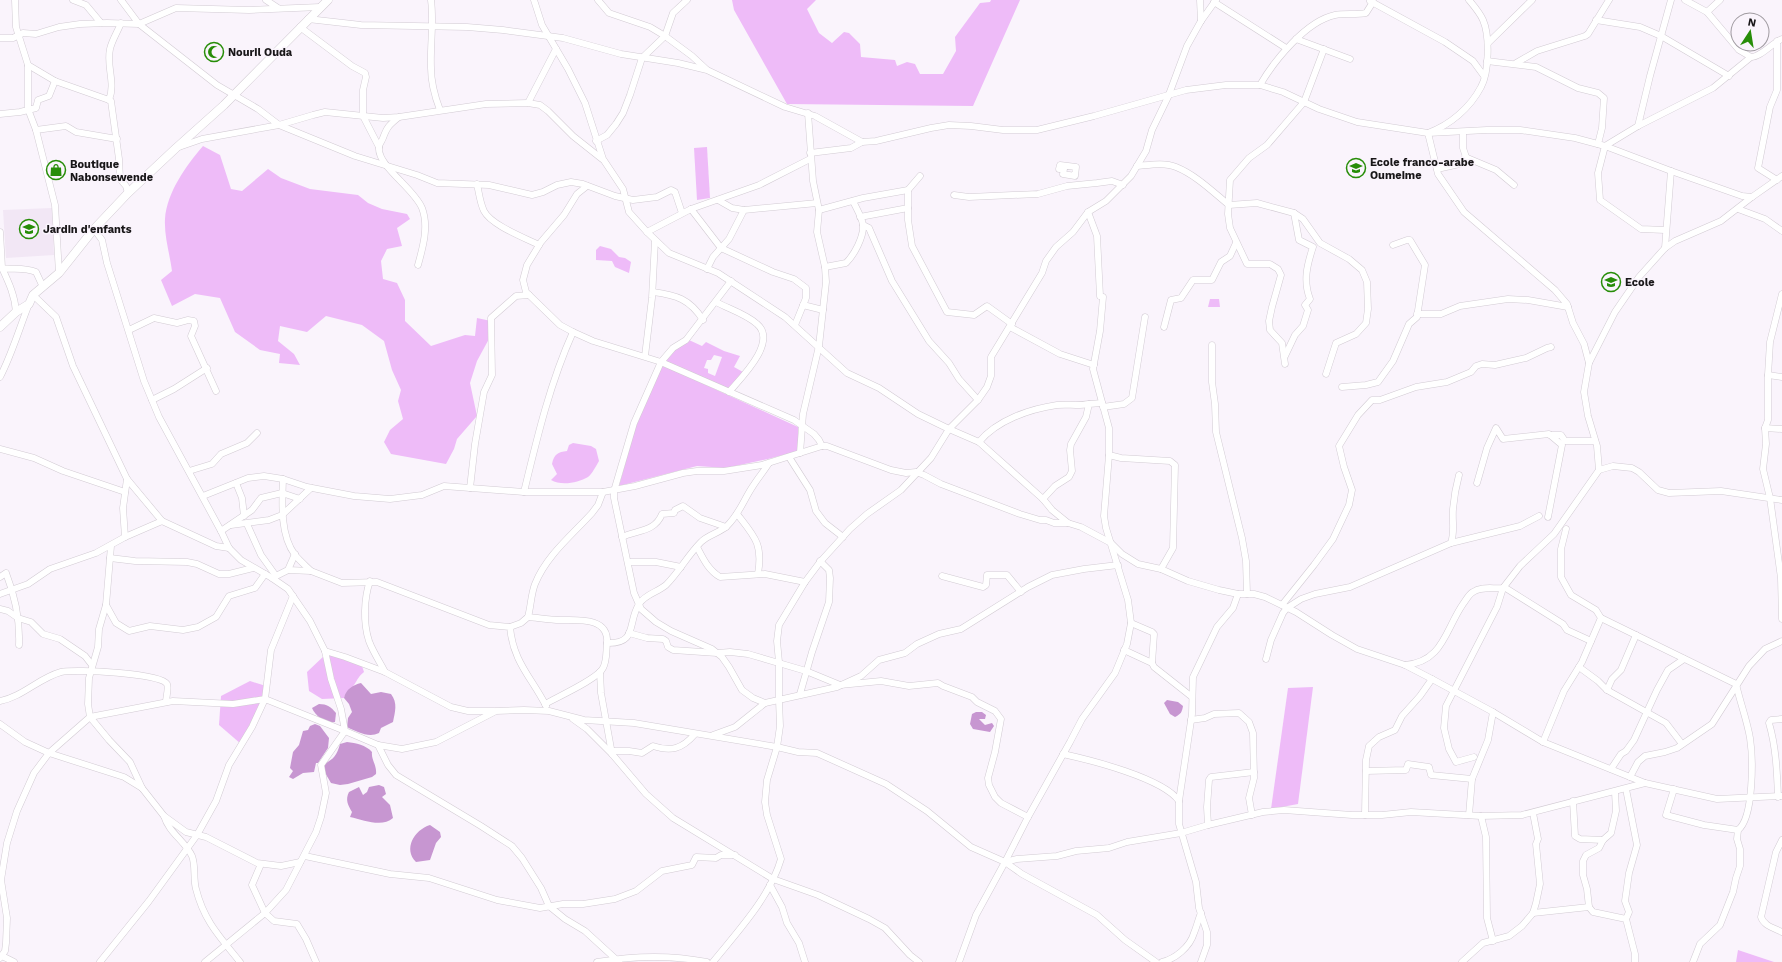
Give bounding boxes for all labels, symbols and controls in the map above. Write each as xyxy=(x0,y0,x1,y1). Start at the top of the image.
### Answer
north arrow xyxy=(1730,12,1770,52)
text: N xyxy=(1747,16,1757,30)
mosque icon: Nouril Ouda xyxy=(203,41,225,63)
place label: Nouril Ouda xyxy=(228,46,293,59)
place label: Ecole franco-arabe Oumeime xyxy=(1370,156,1474,182)
school or university icon: Ecole franco-arabe Oumeime xyxy=(1345,157,1367,179)
place label: Boutique Nabonsewende xyxy=(70,158,153,184)
shop icon: Boutique Nabonsewende xyxy=(45,159,67,181)
school or university icon: Jardin d'enfants xyxy=(18,218,40,240)
place label: Jardin d'enfants xyxy=(43,223,132,236)
school or university icon: Ecole xyxy=(1600,271,1622,293)
place label: Ecole xyxy=(1625,276,1655,289)

